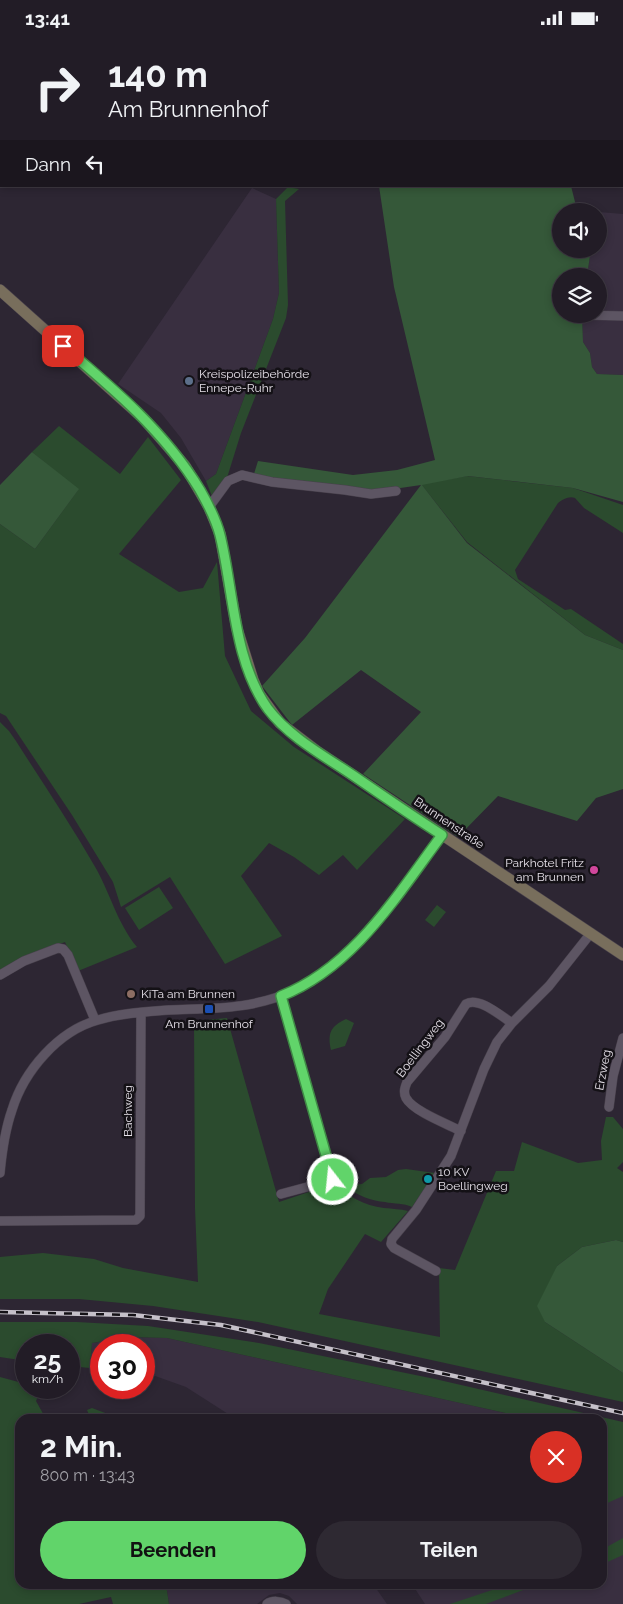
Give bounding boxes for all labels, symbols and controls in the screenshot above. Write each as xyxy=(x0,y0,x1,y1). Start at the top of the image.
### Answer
text: 13:41 xyxy=(25,7,70,29)
text: 140 m xyxy=(108,54,208,95)
icon: right xyxy=(25,55,90,120)
text: Am Brunnenhof xyxy=(108,96,269,122)
icon: left xyxy=(81,150,109,178)
text: Dann xyxy=(25,153,71,175)
map controls xyxy=(552,203,607,323)
button: sound xyxy=(552,203,607,258)
button: layers xyxy=(552,268,607,323)
pin xyxy=(42,325,84,367)
icon: arrive xyxy=(49,332,77,360)
place label: Kreispolizeibehörde Ennepe-Ruhr xyxy=(199,367,309,395)
marker: Kreispolizeibehörde Ennepe-Ruhr xyxy=(183,375,195,387)
street label: Brunnenstraße xyxy=(411,794,487,852)
place label: Parkhotel Fritz am Brunnen xyxy=(505,856,584,884)
marker: Parkhotel Fritz am Brunnen xyxy=(588,864,600,876)
place label: KiTa am Brunnen xyxy=(141,987,235,1001)
marker: KiTa am Brunnen xyxy=(125,988,137,1000)
marker: Am Brunnenhof xyxy=(203,1003,215,1015)
street label: Boellingweg xyxy=(393,1016,447,1080)
place label: Am Brunnenhof xyxy=(165,1017,254,1031)
street label: Erzweg xyxy=(592,1048,614,1092)
street label: Bachweg xyxy=(121,1085,135,1137)
position arrow xyxy=(306,1153,358,1205)
place label: 10 KV Boellingweg xyxy=(438,1165,508,1193)
marker: 10 KV Boellingweg xyxy=(422,1173,434,1185)
speed limit sign: 30 xyxy=(90,1334,155,1399)
text: 25 xyxy=(34,1345,61,1375)
text: km/h xyxy=(32,1372,63,1386)
text: 2 Min. xyxy=(40,1429,123,1464)
button: close xyxy=(530,1431,582,1483)
text: 800 m · 13:43 xyxy=(40,1466,135,1485)
button: Beenden xyxy=(40,1521,306,1579)
button: Teilen xyxy=(316,1521,582,1579)

